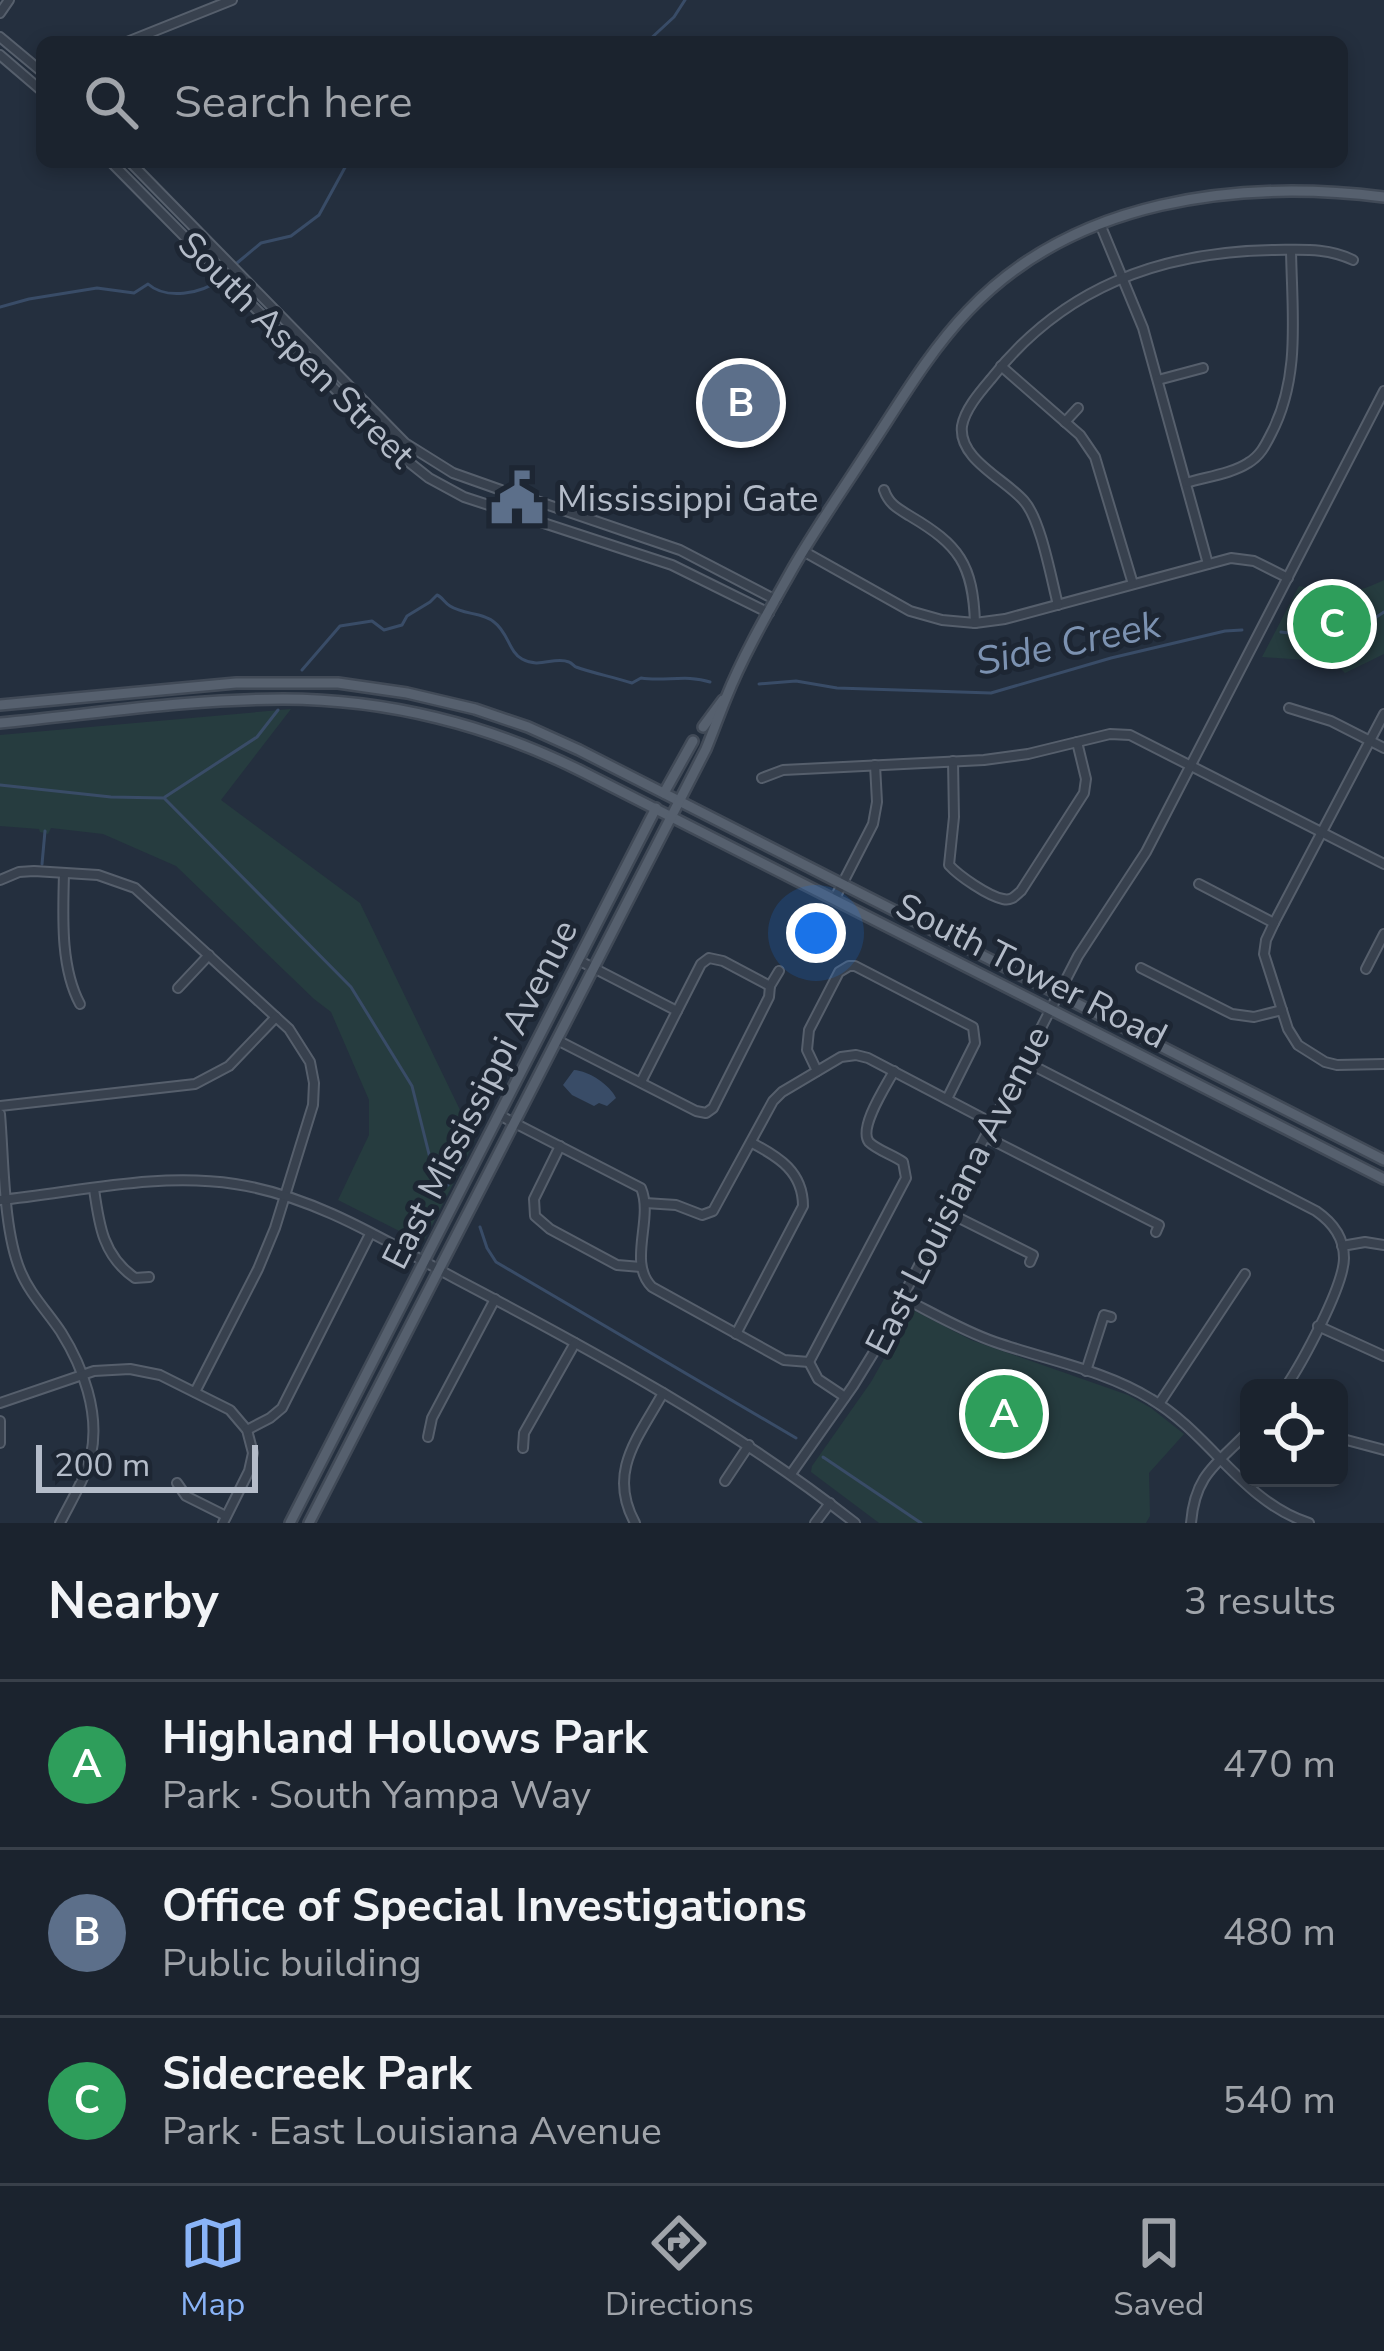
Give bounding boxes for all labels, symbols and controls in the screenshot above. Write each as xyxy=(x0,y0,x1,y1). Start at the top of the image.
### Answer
search box xyxy=(36,36,1348,168)
icon: search xyxy=(78,69,144,135)
text: Search here xyxy=(174,72,413,133)
street label: South Aspen Street xyxy=(167,221,425,479)
pin: B xyxy=(702,358,780,448)
public building icon: Mississippi Gate xyxy=(488,469,546,527)
place label: Mississippi Gate xyxy=(557,475,818,524)
pin: C xyxy=(1293,579,1371,669)
water label: Side Creek xyxy=(971,598,1167,689)
street label: South Tower Road xyxy=(887,882,1175,1061)
your location xyxy=(786,903,846,963)
street label: East Mississippi Avenue xyxy=(371,912,590,1278)
street label: East Louisiana Avenue xyxy=(854,1018,1063,1363)
pin: A xyxy=(965,1369,1043,1459)
map controls xyxy=(1240,1379,1348,1487)
button: locate xyxy=(1240,1379,1348,1487)
scale bar xyxy=(36,1439,258,1492)
text: 200 m xyxy=(54,1443,150,1488)
text: Nearby xyxy=(48,1566,219,1636)
text: 3 results xyxy=(1184,1575,1336,1628)
text: Highland Hollows Park xyxy=(162,1708,648,1769)
text: A xyxy=(72,1738,102,1791)
text: 470 m xyxy=(1222,1738,1336,1791)
text: Park · South Yampa Way xyxy=(162,1769,591,1822)
text: Office of Special Investigations xyxy=(162,1876,807,1937)
text: B xyxy=(74,1906,100,1959)
text: 480 m xyxy=(1222,1906,1336,1959)
text: Public building xyxy=(162,1937,422,1990)
text: Sidecreek Park xyxy=(162,2044,472,2105)
text: C xyxy=(74,2074,100,2127)
text: 540 m xyxy=(1222,2074,1336,2127)
text: Park · East Louisiana Avenue xyxy=(162,2105,662,2158)
tab: Map xyxy=(180,2210,246,2327)
tab: Directions xyxy=(605,2210,754,2327)
tab: Saved xyxy=(1113,2210,1204,2327)

